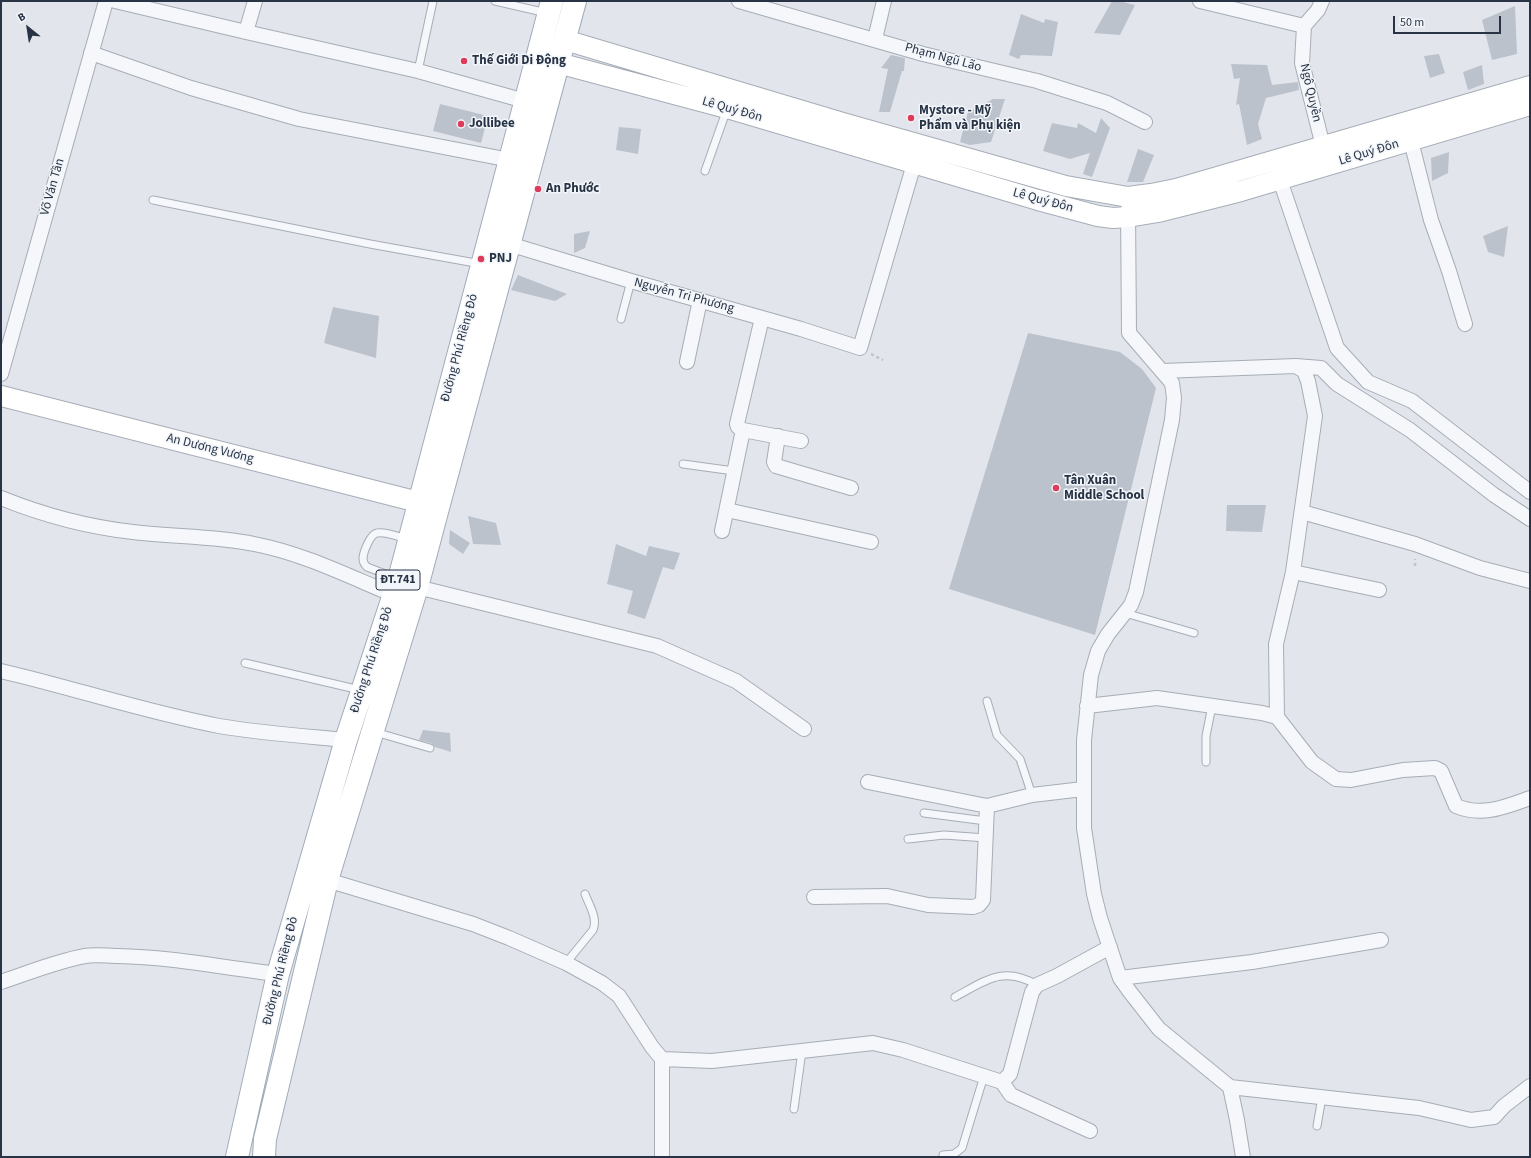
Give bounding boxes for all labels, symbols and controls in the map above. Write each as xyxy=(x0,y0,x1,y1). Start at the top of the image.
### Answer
north arrow xyxy=(8,8,48,48)
scale bar xyxy=(1395,8,1503,34)
text: B xyxy=(15,9,28,25)
text: 50 m xyxy=(1400,14,1424,31)
street label: Phạm Ngũ Lão xyxy=(903,40,983,76)
place label: Thế Giới Di Động xyxy=(472,53,566,69)
marker: Thế Giới Di Động xyxy=(459,56,469,66)
street label: Ngô Quyền xyxy=(1296,62,1324,124)
street label: Lê Quý Đôn xyxy=(700,94,764,126)
place label: Mystore - Mỹ Phẩm và Phụ kiện xyxy=(919,103,1021,134)
marker: Mystore - Mỹ Phẩm và Phụ kiện xyxy=(906,113,916,123)
place label: Jollibee xyxy=(469,116,515,132)
marker: Jollibee xyxy=(456,119,466,129)
street label: Lê Quý Đôn xyxy=(1337,136,1401,170)
street label: Võ Văn Tần xyxy=(37,157,69,217)
place label: An Phước xyxy=(546,181,599,197)
marker: An Phước xyxy=(533,184,543,194)
street label: Lê Quý Đôn xyxy=(1011,185,1075,217)
place label: PNJ xyxy=(489,251,512,267)
marker: PNJ xyxy=(476,254,486,264)
street label: Nguyễn Tri Phương xyxy=(632,275,736,317)
street label: Đường Phú Riềng Đỏ xyxy=(438,292,482,404)
street label: An Dương Vương xyxy=(165,431,255,467)
place label: Tân Xuân Middle School xyxy=(1064,473,1144,504)
marker: Tân Xuân Middle School xyxy=(1051,483,1061,493)
road number: ĐT.741 xyxy=(376,570,420,590)
street label: Đường Phú Riềng Đỏ xyxy=(347,605,397,715)
street label: Đường Phú Riềng Đỏ xyxy=(260,915,302,1027)

